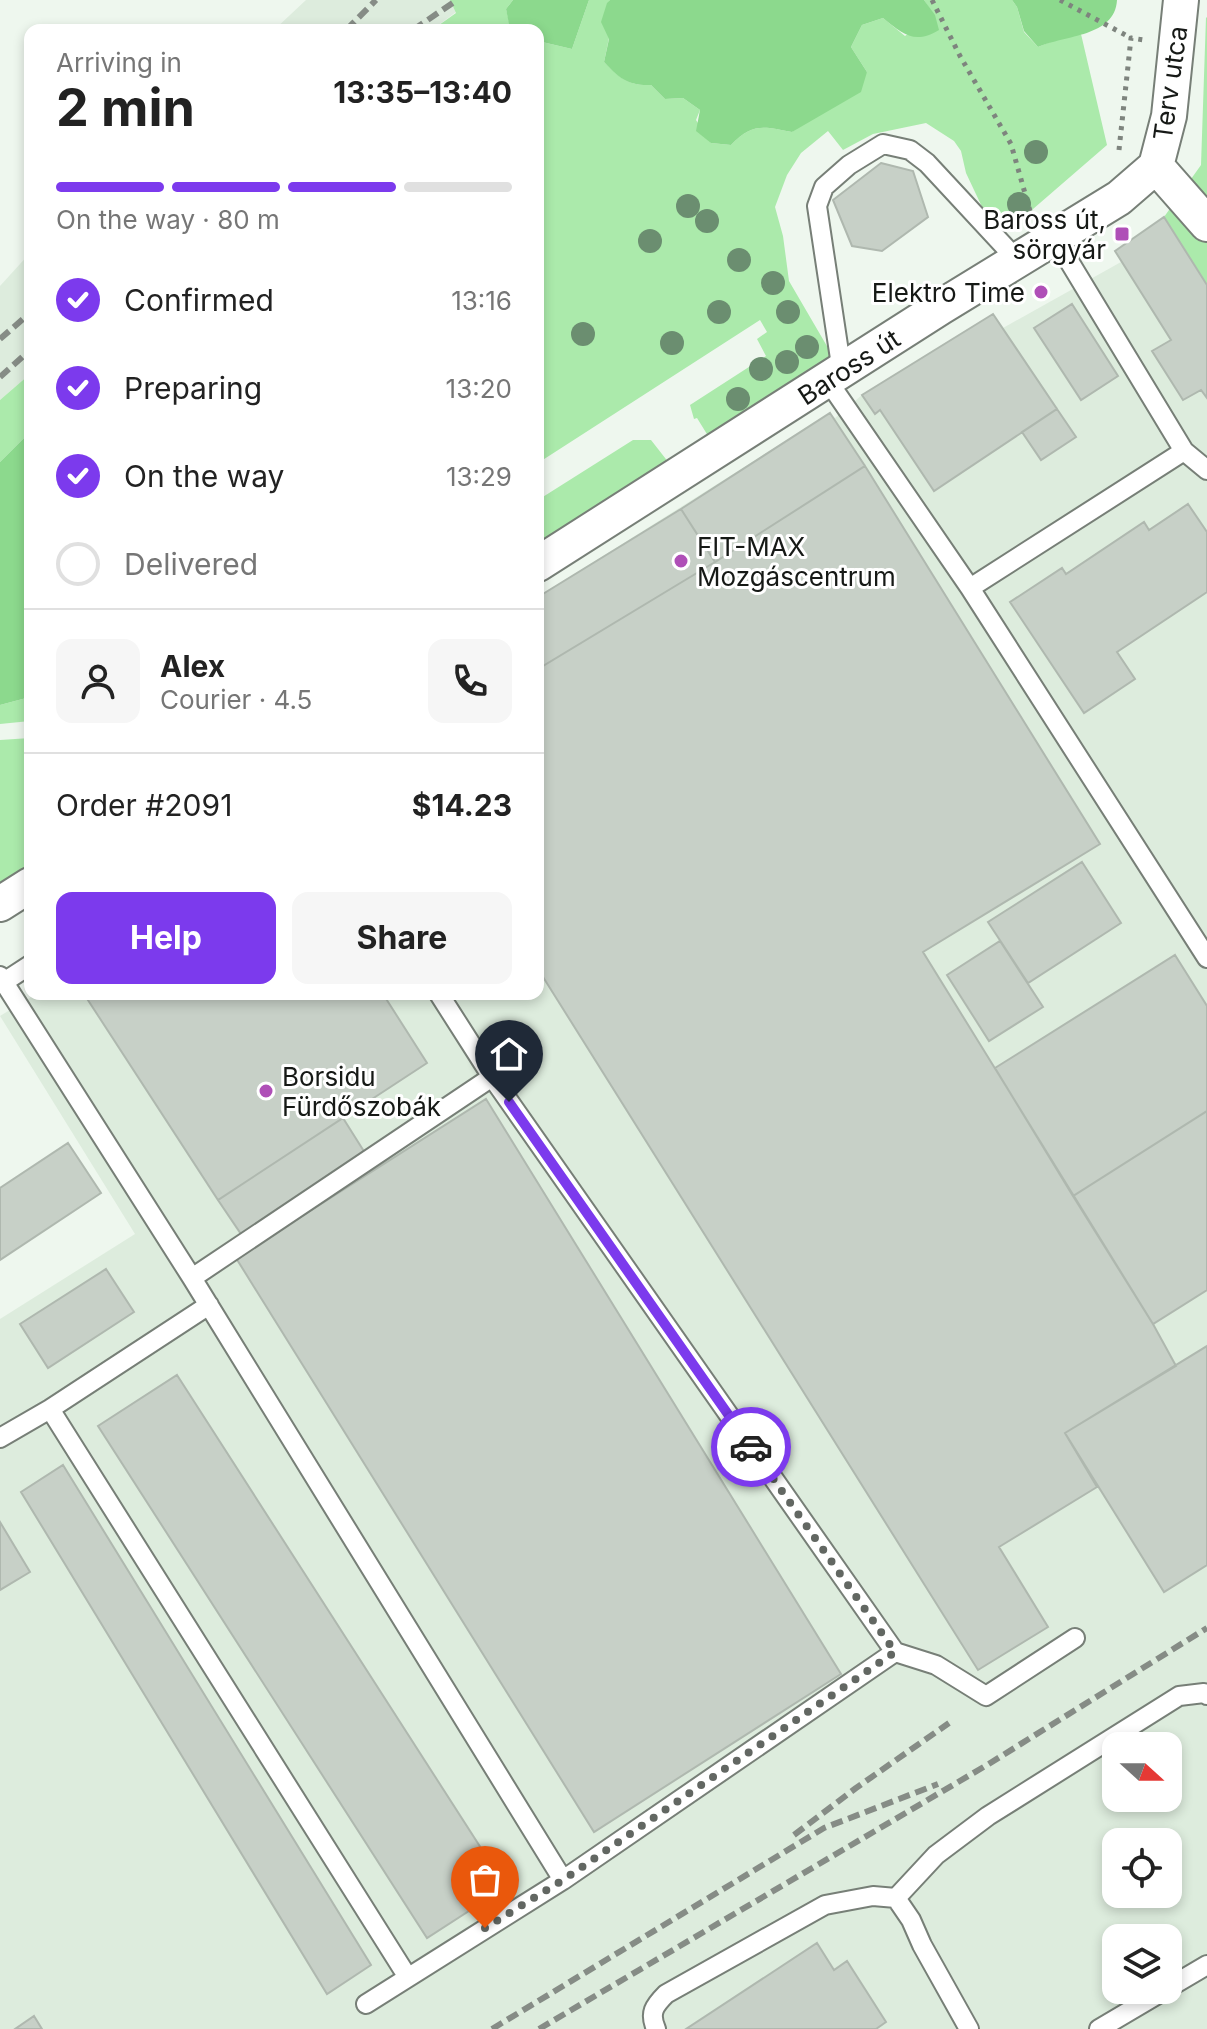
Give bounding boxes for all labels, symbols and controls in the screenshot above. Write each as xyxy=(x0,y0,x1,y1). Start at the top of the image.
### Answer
street label: Terv utca xyxy=(1147,24,1193,142)
text: Arriving in xyxy=(56,47,182,78)
text: 13:35–13:40 xyxy=(333,74,512,110)
text: 2 min xyxy=(56,76,195,139)
text: On the way · 80 m xyxy=(56,204,280,235)
place label: Baross út, sörgyár xyxy=(983,204,1106,265)
marker: Baross út, sörgyár xyxy=(1113,225,1131,243)
place label: Elektro Time xyxy=(872,277,1025,308)
icon: check xyxy=(56,278,100,322)
text: Confirmed xyxy=(124,282,274,318)
marker: Elektro Time xyxy=(1032,283,1050,301)
text: 13:16 xyxy=(451,285,512,316)
street label: Baross út xyxy=(792,323,906,411)
icon: check xyxy=(56,366,100,410)
text: Preparing xyxy=(124,370,262,406)
text: 13:20 xyxy=(446,373,512,404)
icon: check xyxy=(56,454,100,498)
text: On the way xyxy=(124,458,284,494)
text: 13:29 xyxy=(446,461,512,492)
place label: FIT-MAX Mozgáscentrum xyxy=(697,531,896,592)
text: Delivered xyxy=(124,546,258,582)
marker: FIT-MAX Mozgáscentrum xyxy=(672,552,690,570)
button: person xyxy=(56,639,140,723)
button: phone xyxy=(428,639,512,723)
text: Alex xyxy=(160,648,225,684)
text: Courier · 4.5 xyxy=(160,684,312,715)
text: Order #2091 xyxy=(56,787,232,823)
text: $14.23 xyxy=(412,787,512,823)
button: Help xyxy=(56,892,276,984)
button: Share xyxy=(292,892,512,984)
pin xyxy=(475,1020,543,1102)
icon: home xyxy=(487,1032,531,1076)
place label: Borsidu Fürdőszobák xyxy=(282,1061,441,1122)
marker: Borsidu Fürdőszobák xyxy=(257,1082,275,1100)
courier xyxy=(711,1407,791,1487)
icon: car xyxy=(729,1425,773,1469)
north arrow xyxy=(1102,1732,1182,1812)
map controls xyxy=(1102,1732,1182,2004)
button: locate xyxy=(1102,1828,1182,1908)
pin xyxy=(451,1846,519,1928)
icon: bag xyxy=(463,1858,507,1902)
button: layers xyxy=(1102,1924,1182,2004)

